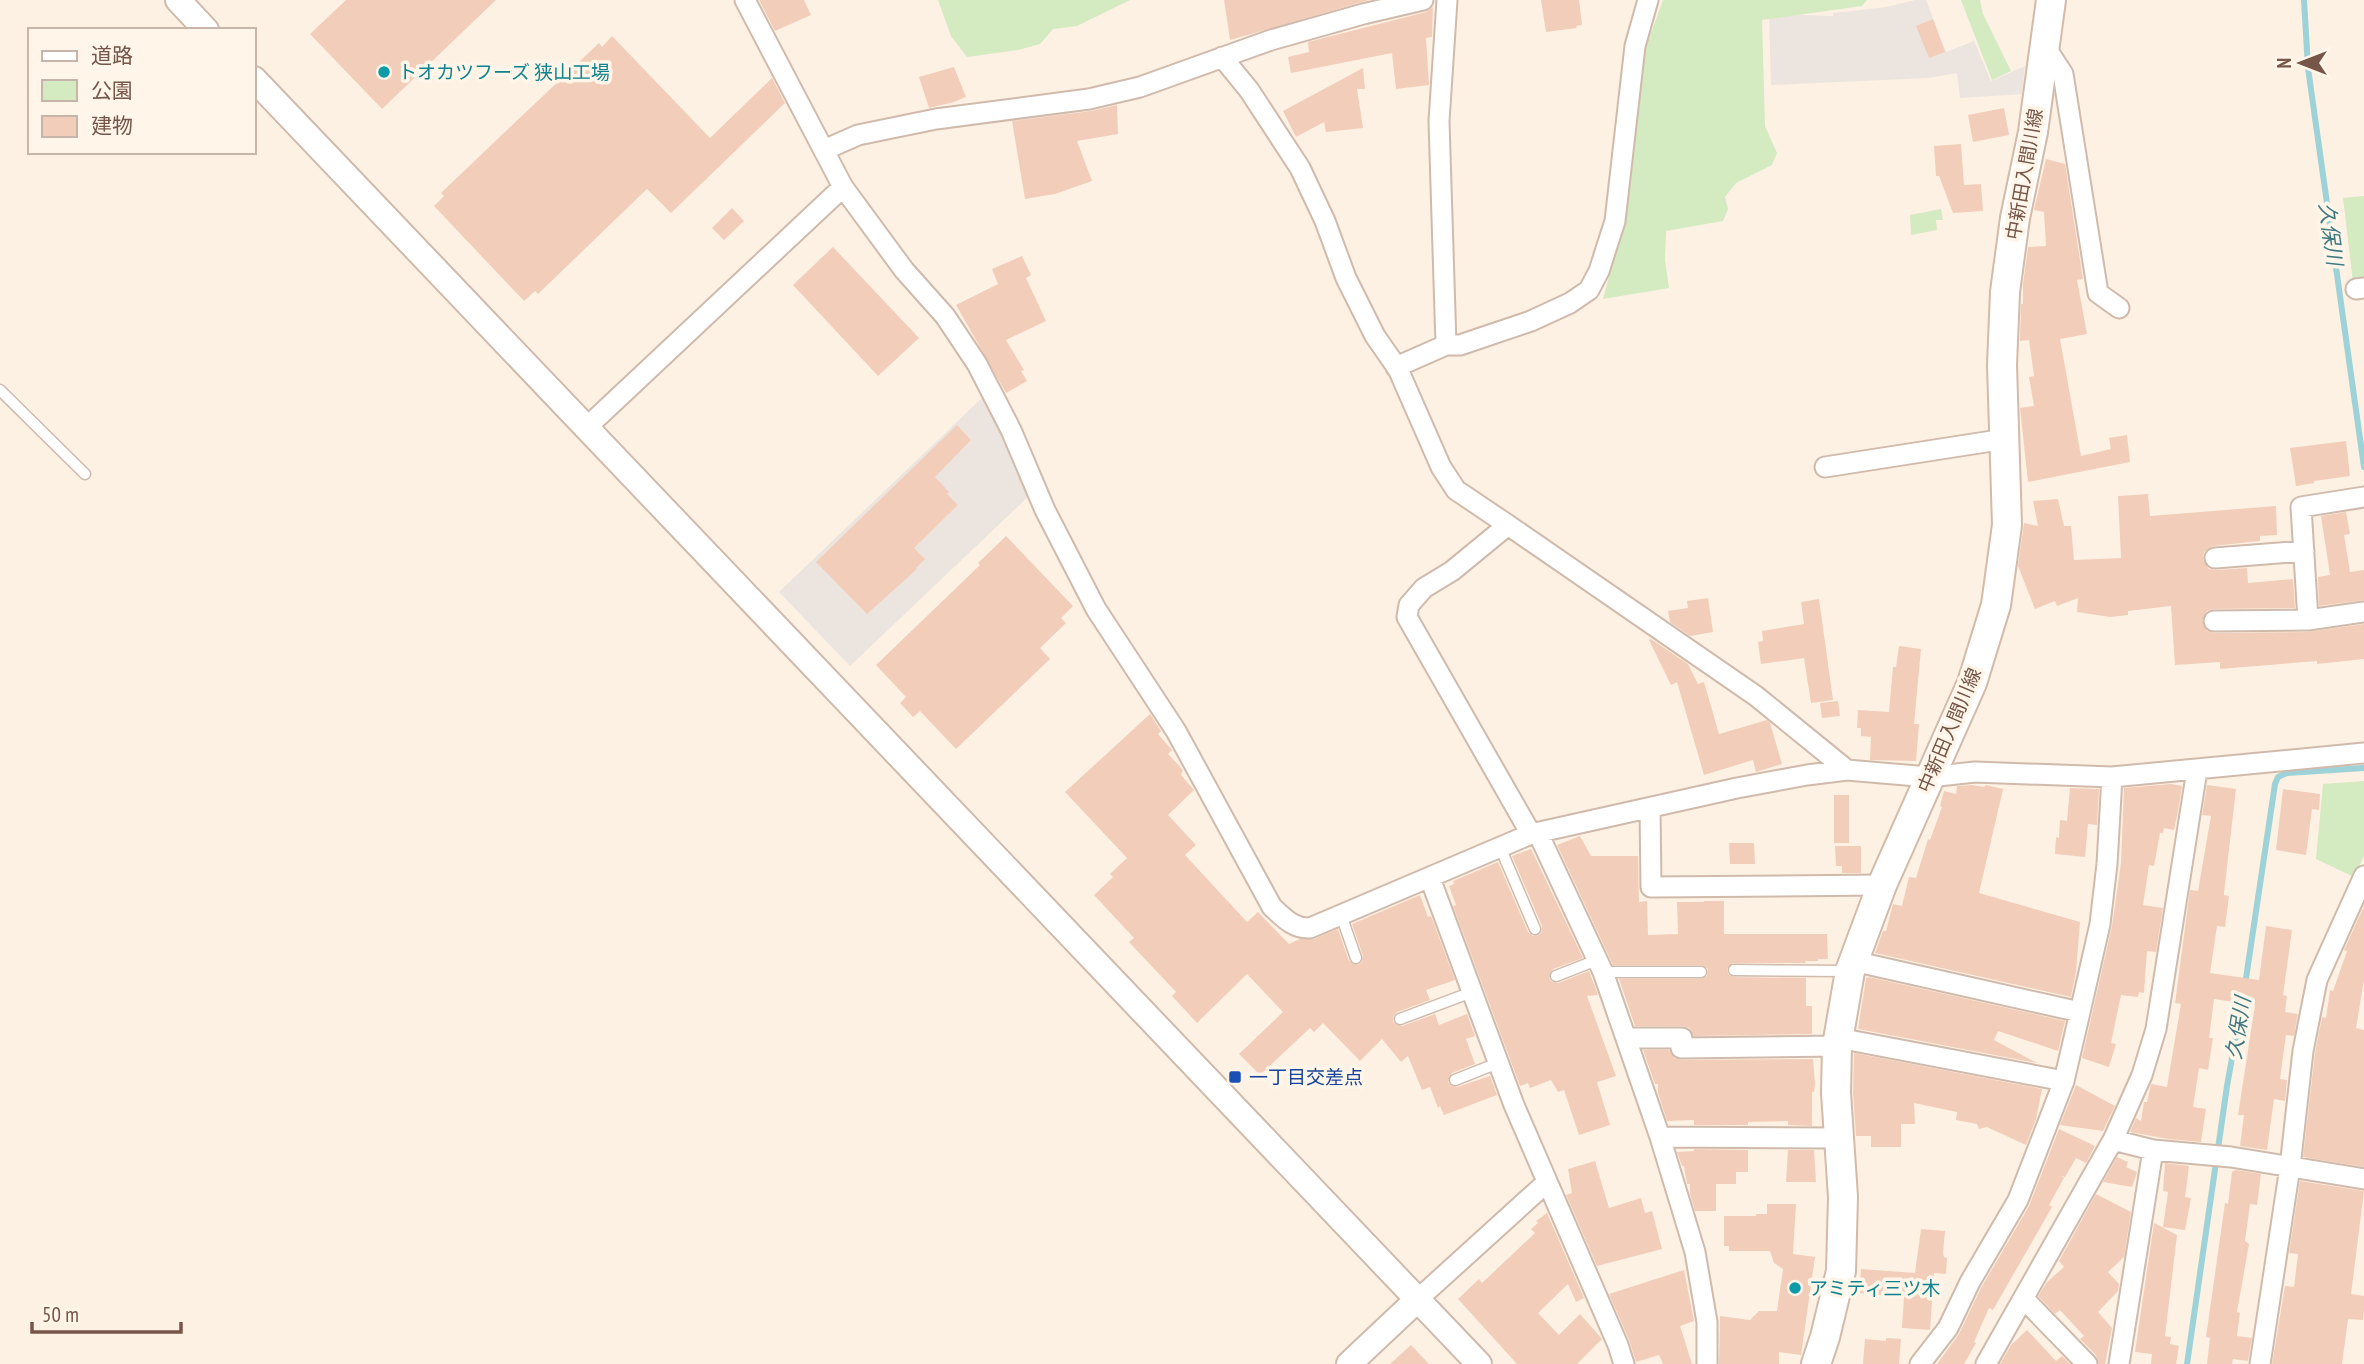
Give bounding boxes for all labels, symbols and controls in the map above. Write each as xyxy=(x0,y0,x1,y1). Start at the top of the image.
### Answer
legend xyxy=(28,28,256,154)
north arrow xyxy=(2266,28,2336,98)
text: 道路 xyxy=(91,42,133,69)
text: N xyxy=(2272,58,2296,68)
place label: トオカツフーズ 狭山工場 xyxy=(398,60,610,84)
marker: トオカツフーズ 狭山工場 xyxy=(376,64,392,80)
text: 公園 xyxy=(91,77,133,104)
street label: 中新田入間川線 xyxy=(2001,106,2047,242)
text: 建物 xyxy=(91,112,133,139)
water label: 久保川 xyxy=(2313,201,2349,269)
street label: 中新田入間川線 xyxy=(1912,664,1986,796)
water label: 久保川 xyxy=(2220,993,2257,1061)
place label: 一丁目交差点 xyxy=(1249,1065,1363,1089)
marker: 一丁目交差点 xyxy=(1227,1069,1243,1085)
place label: アミティ三ツ木 xyxy=(1809,1276,1940,1300)
marker: アミティ三ツ木 xyxy=(1787,1280,1803,1296)
scale bar xyxy=(32,1290,180,1334)
text: 50 m xyxy=(42,1301,79,1328)

